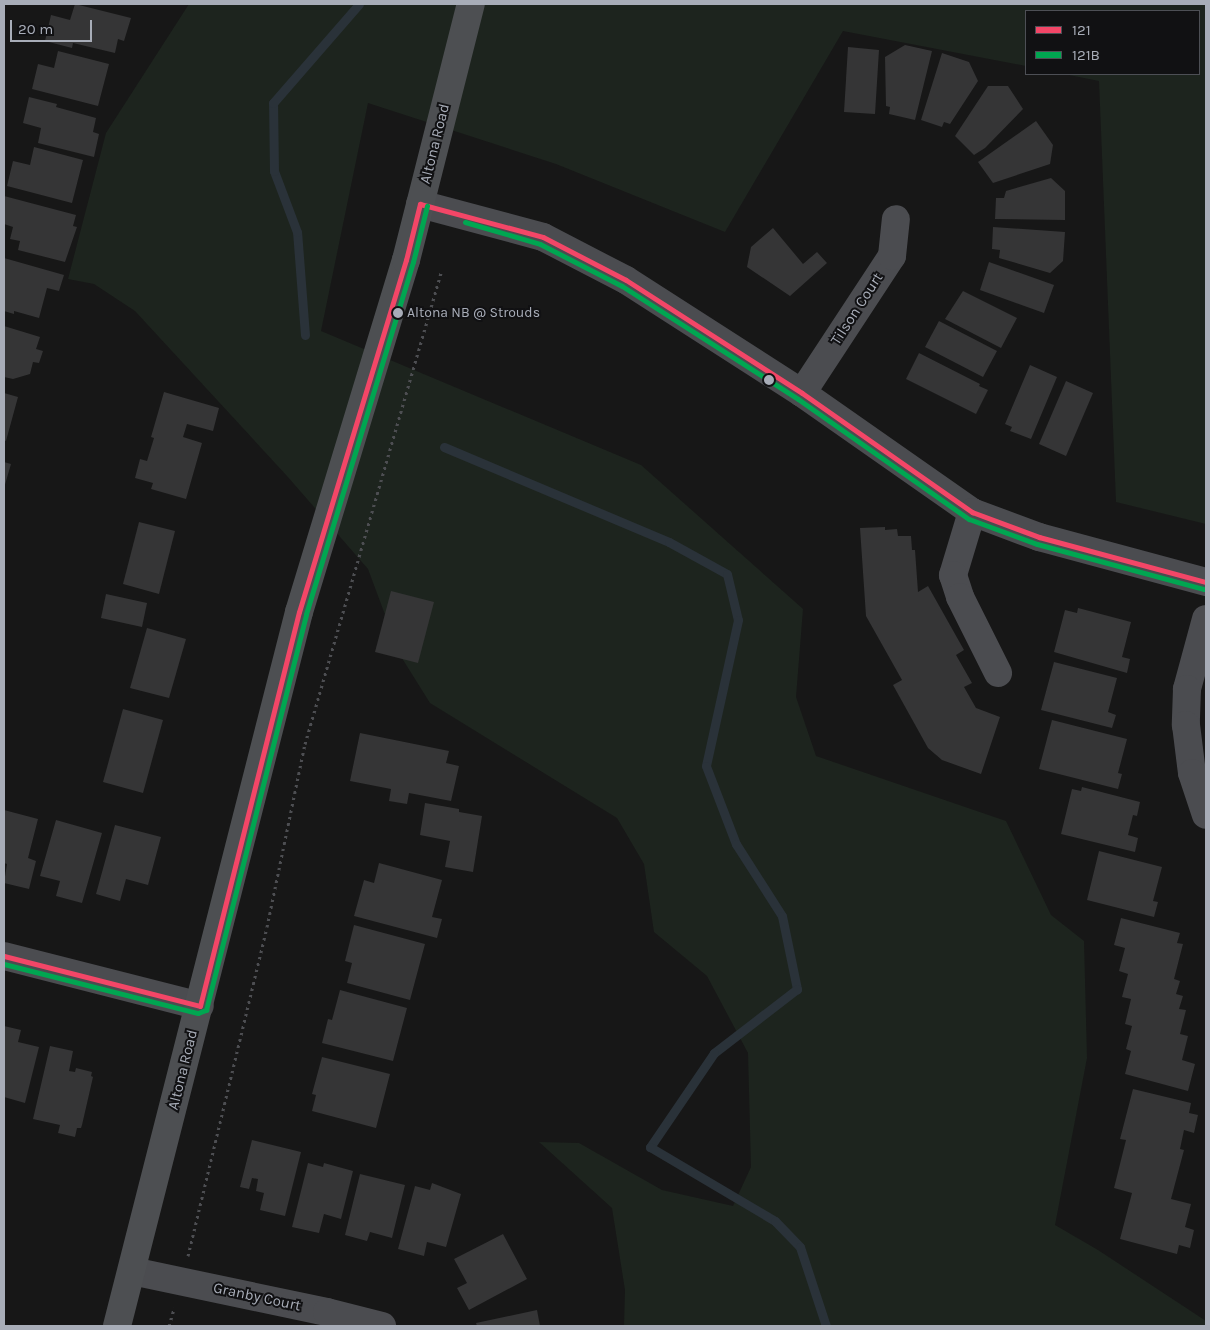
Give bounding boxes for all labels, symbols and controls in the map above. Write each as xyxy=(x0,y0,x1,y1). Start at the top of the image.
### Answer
scale bar xyxy=(12,10,95,42)
legend xyxy=(1025,10,1200,75)
text: 20 m xyxy=(18,20,53,38)
text: 121 xyxy=(1072,21,1091,39)
text: 121B xyxy=(1072,46,1100,64)
street label: Altona Road xyxy=(416,102,454,186)
street label: Tilson Court xyxy=(827,270,887,348)
place label: Altona NB @ Strouds xyxy=(407,305,540,321)
marker: Altona NB @ Strouds xyxy=(393,308,403,318)
unlabelled marker xyxy=(764,375,774,385)
street label: Altona Road xyxy=(164,1028,202,1112)
street label: Granby Court xyxy=(211,1279,303,1315)

